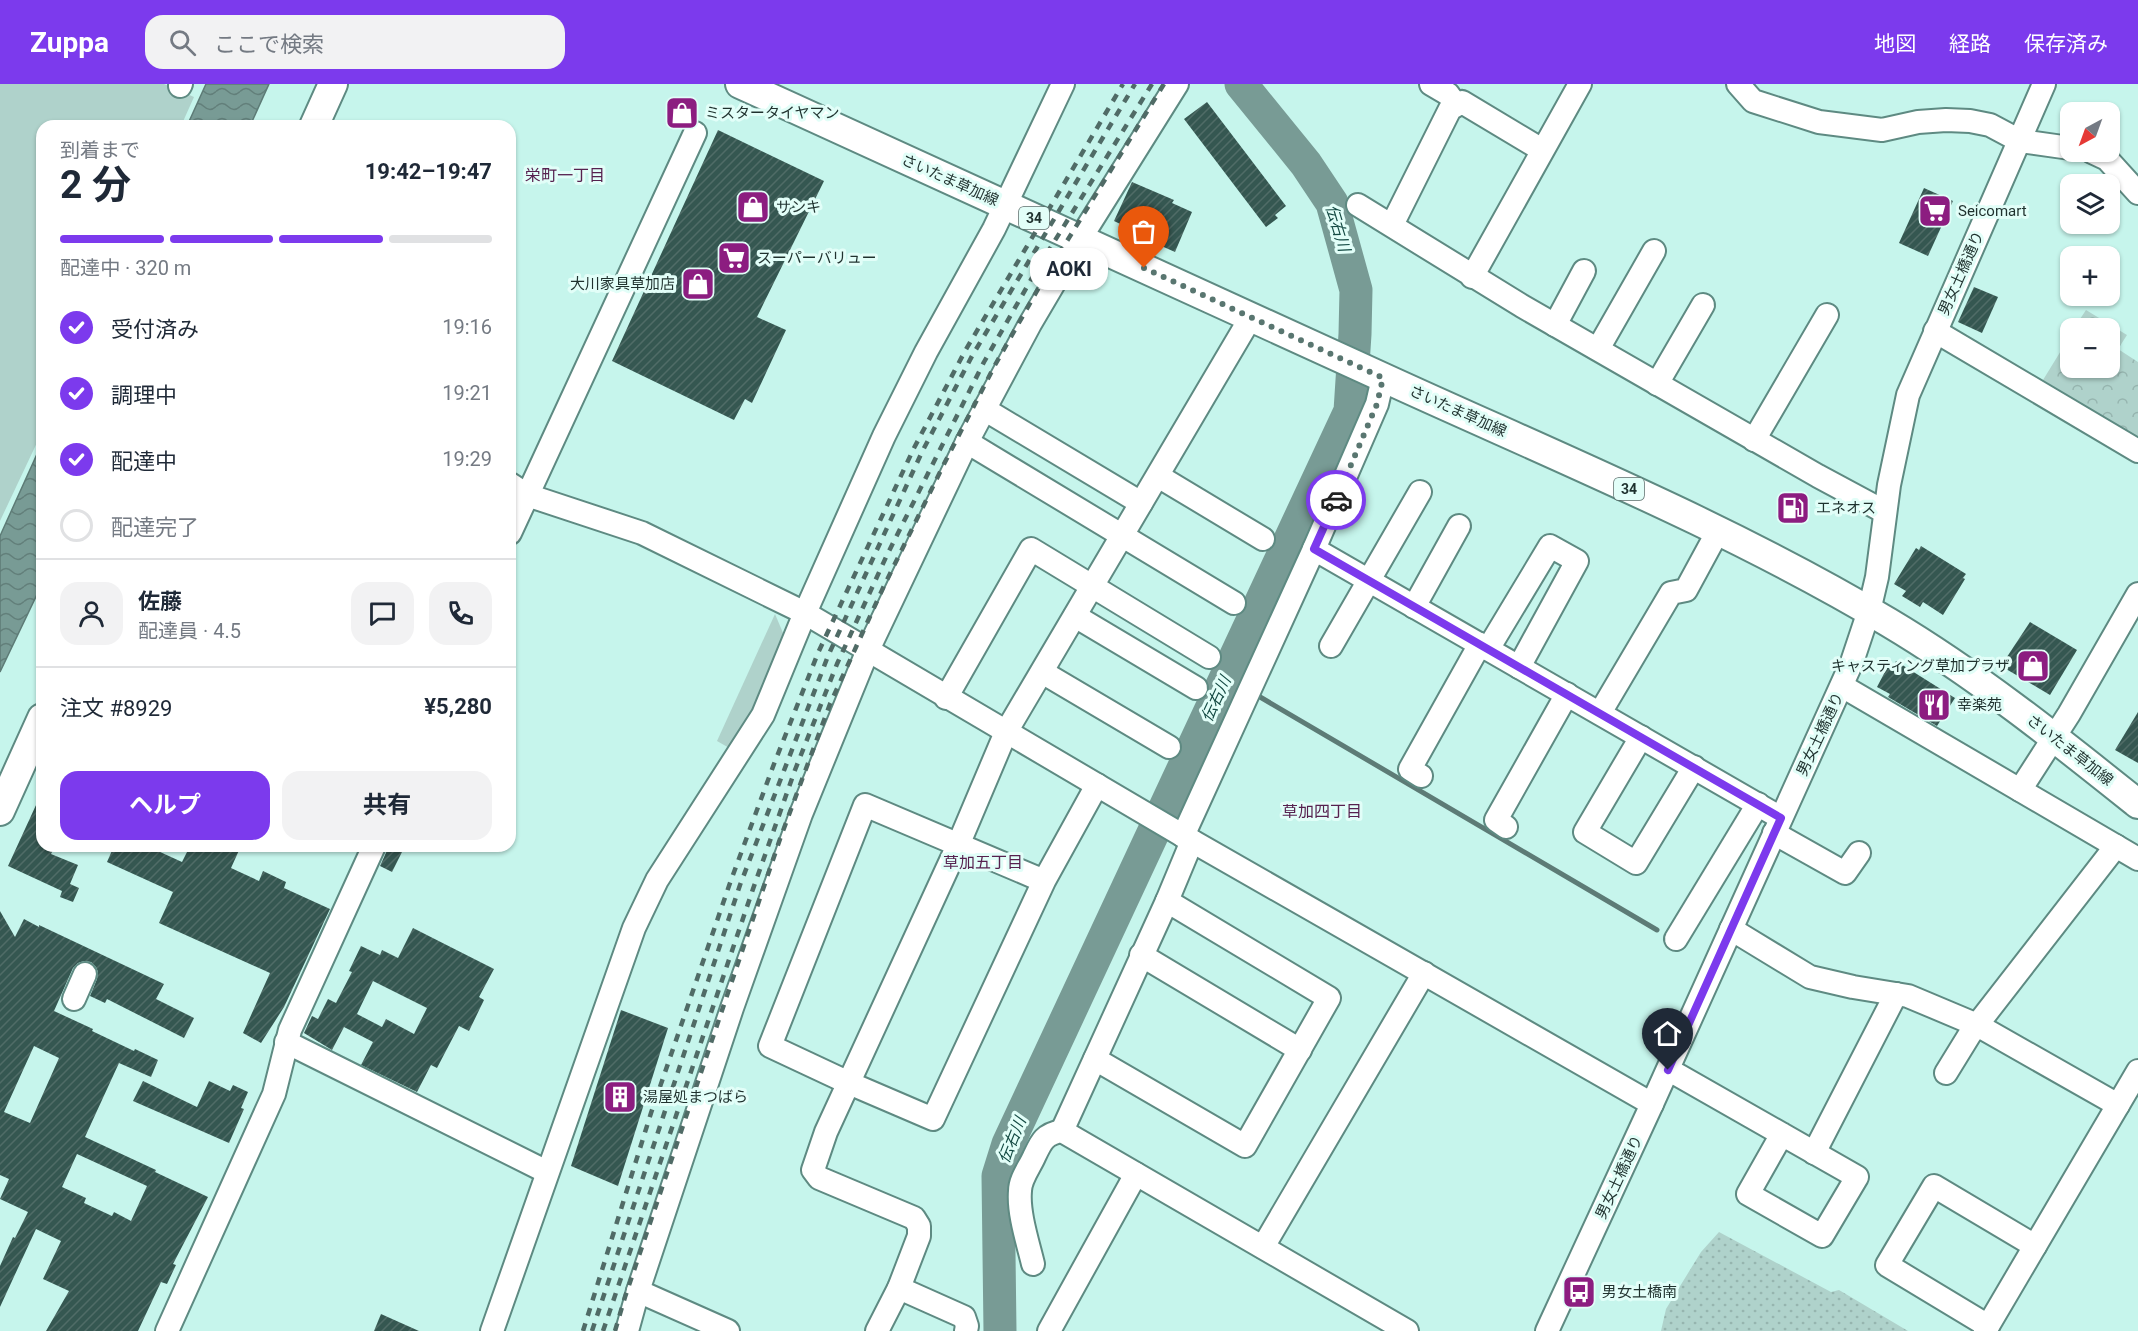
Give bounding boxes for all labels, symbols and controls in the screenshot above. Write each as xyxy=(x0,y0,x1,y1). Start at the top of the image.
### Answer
search box xyxy=(145,15,565,69)
text: Zuppa xyxy=(30,26,109,59)
icon: search xyxy=(166,26,199,59)
text: ここで検索 xyxy=(214,32,324,57)
text: 地図 xyxy=(1874,32,1916,56)
text: 経路 xyxy=(1949,32,1991,56)
text: 保存済み xyxy=(2024,32,2108,56)
shop icon: ミスタータイヤマン xyxy=(664,95,700,131)
north arrow xyxy=(2060,102,2120,162)
map controls xyxy=(2060,102,2120,378)
place label: ミスタータイヤマン xyxy=(705,104,840,122)
text: 到着まで xyxy=(60,138,140,162)
street label: さいたま草加線 xyxy=(899,151,1001,209)
text: 19:42–19:47 xyxy=(365,159,492,184)
text: 2 分 xyxy=(60,162,131,208)
district label: 栄町一丁目 xyxy=(525,166,605,185)
button: layers xyxy=(2060,174,2120,234)
shop icon: サンキ xyxy=(735,189,771,225)
supermarket icon: Seicomart xyxy=(1917,193,1953,229)
place label: サンキ xyxy=(776,198,821,216)
water label: 伝右川 xyxy=(1322,202,1355,256)
place label: Seicomart xyxy=(1958,202,2027,220)
pin xyxy=(1118,206,1169,268)
road number: 34 xyxy=(1019,207,1049,229)
icon: bag xyxy=(1127,215,1160,248)
street label: 男女土橋通り xyxy=(1934,228,1988,318)
supermarket icon: スーパーバリュー xyxy=(716,240,752,276)
button: + xyxy=(2060,246,2120,306)
callout: AOKI xyxy=(1030,247,1108,289)
place label: スーパーバリュー xyxy=(757,249,877,267)
text: 配達中 · 320 m xyxy=(60,256,191,280)
text: AOKI xyxy=(1046,257,1092,281)
shop icon: 大川家具草加店 xyxy=(680,266,716,302)
place label: 大川家具草加店 xyxy=(570,275,675,293)
icon: check xyxy=(60,311,93,344)
text: 19:16 xyxy=(442,315,492,339)
text: 受付済み xyxy=(111,317,199,342)
button: − xyxy=(2060,318,2120,378)
icon: check xyxy=(60,377,93,410)
text: 19:21 xyxy=(442,381,492,405)
street label: さいたま草加線 xyxy=(1407,382,1509,440)
text: 調理中 xyxy=(111,383,177,408)
icon: check xyxy=(60,443,93,476)
text: 19:29 xyxy=(442,447,492,471)
text: 配達中 xyxy=(111,449,177,474)
courier xyxy=(1306,470,1366,530)
road number: 34 xyxy=(1614,478,1644,500)
icon: car xyxy=(1320,484,1353,517)
fuel station icon: エネオス xyxy=(1775,490,1811,526)
place label: エネオス xyxy=(1816,499,1876,517)
text: 配達完了 xyxy=(111,515,199,540)
button: person xyxy=(60,582,123,645)
button: chat xyxy=(351,582,414,645)
button: phone xyxy=(429,582,492,645)
text: 佐藤 xyxy=(138,589,182,614)
text: 配達員 · 4.5 xyxy=(138,619,241,643)
shop icon: キャスティング草加プラザ xyxy=(2015,648,2051,684)
place label: キャスティング草加プラザ xyxy=(1831,657,2010,675)
water label: 伝右川 xyxy=(1197,671,1236,725)
restaurant icon: 幸楽苑 xyxy=(1916,687,1952,723)
street label: 男女土橋通り xyxy=(1793,689,1847,779)
text: ¥5,280 xyxy=(424,694,492,719)
text: 注文 #8929 xyxy=(60,696,172,721)
place label: 幸楽苑 xyxy=(1957,696,2002,714)
street label: さいたま草加線 xyxy=(2023,711,2117,789)
button: ヘルプ xyxy=(60,771,270,840)
button: 共有 xyxy=(282,771,492,840)
district label: 草加四丁目 xyxy=(1282,802,1362,821)
district label: 草加五丁目 xyxy=(943,853,1023,872)
pin xyxy=(1642,1008,1693,1070)
icon: home xyxy=(1651,1017,1684,1050)
building icon: 湯屋処まつばら xyxy=(602,1079,638,1115)
place label: 湯屋処まつばら xyxy=(643,1088,748,1106)
water label: 伝右川 xyxy=(994,1112,1031,1166)
street label: 男女土橋通り xyxy=(1592,1132,1646,1222)
bus stop icon: 男女土橋南 xyxy=(1561,1274,1597,1310)
place label: 男女土橋南 xyxy=(1602,1283,1677,1301)

